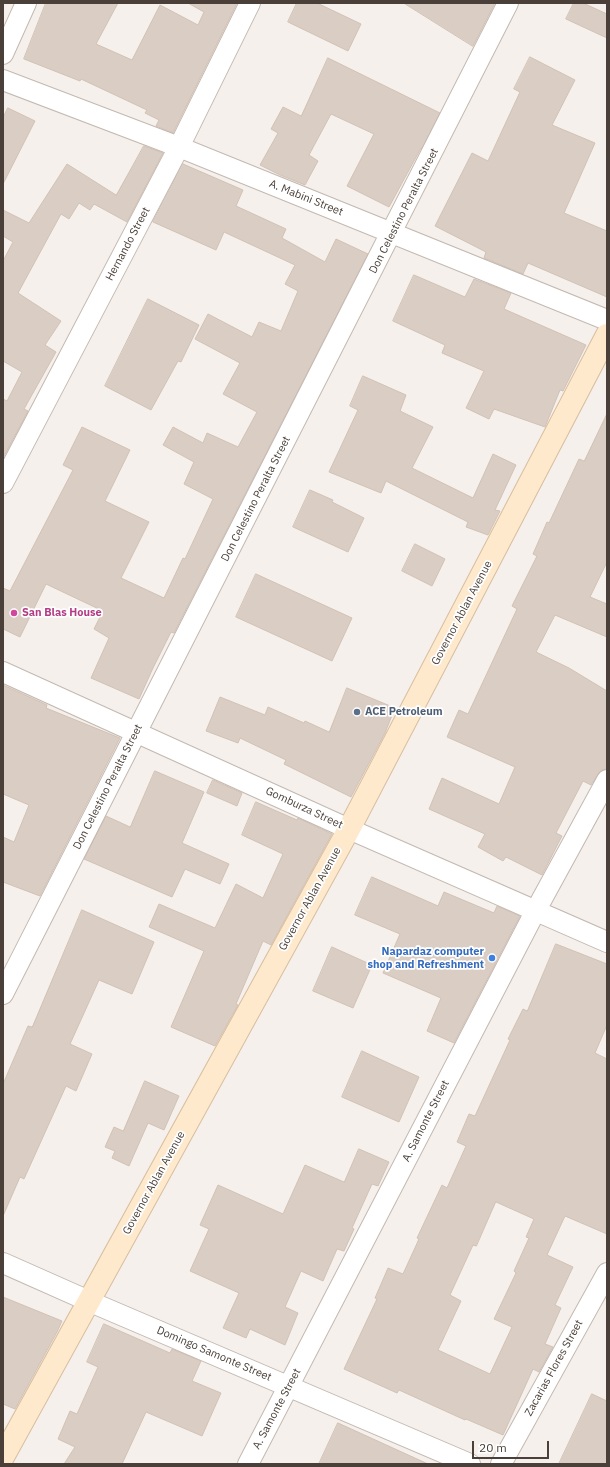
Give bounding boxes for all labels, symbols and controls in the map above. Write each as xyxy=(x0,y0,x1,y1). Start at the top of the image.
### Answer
street label: Don Celestino Peralta Street xyxy=(367,146,441,276)
street label: A. Mabini Street xyxy=(267,177,345,219)
street label: Hernando Street xyxy=(103,205,153,283)
street label: Don Celestino Peralta Street xyxy=(219,434,293,564)
street label: Governor Ablan Avenue xyxy=(429,559,495,667)
place label: San Blas House xyxy=(22,606,102,620)
marker: San Blas House xyxy=(9,608,19,618)
place label: ACE Petroleum xyxy=(365,705,443,719)
marker: ACE Petroleum xyxy=(352,707,362,717)
street label: Don Celestino Peralta Street xyxy=(71,722,145,852)
street label: Gomburza Street xyxy=(263,784,345,832)
street label: Governor Ablan Avenue xyxy=(276,845,344,953)
place label: Napardaz computer shop and Refreshment xyxy=(367,945,484,971)
marker: Napardaz computer shop and Refreshment xyxy=(487,953,497,963)
street label: A. Samonte Street xyxy=(400,1078,452,1164)
street label: Governor Ablan Avenue xyxy=(120,1129,188,1237)
street label: Zacarias Flores Street xyxy=(522,1318,586,1418)
street label: Domingo Samonte Street xyxy=(155,1324,273,1384)
street label: A. Samonte Street xyxy=(250,1366,304,1452)
scale bar xyxy=(474,1433,551,1459)
text: 20 m xyxy=(479,1440,507,1455)

